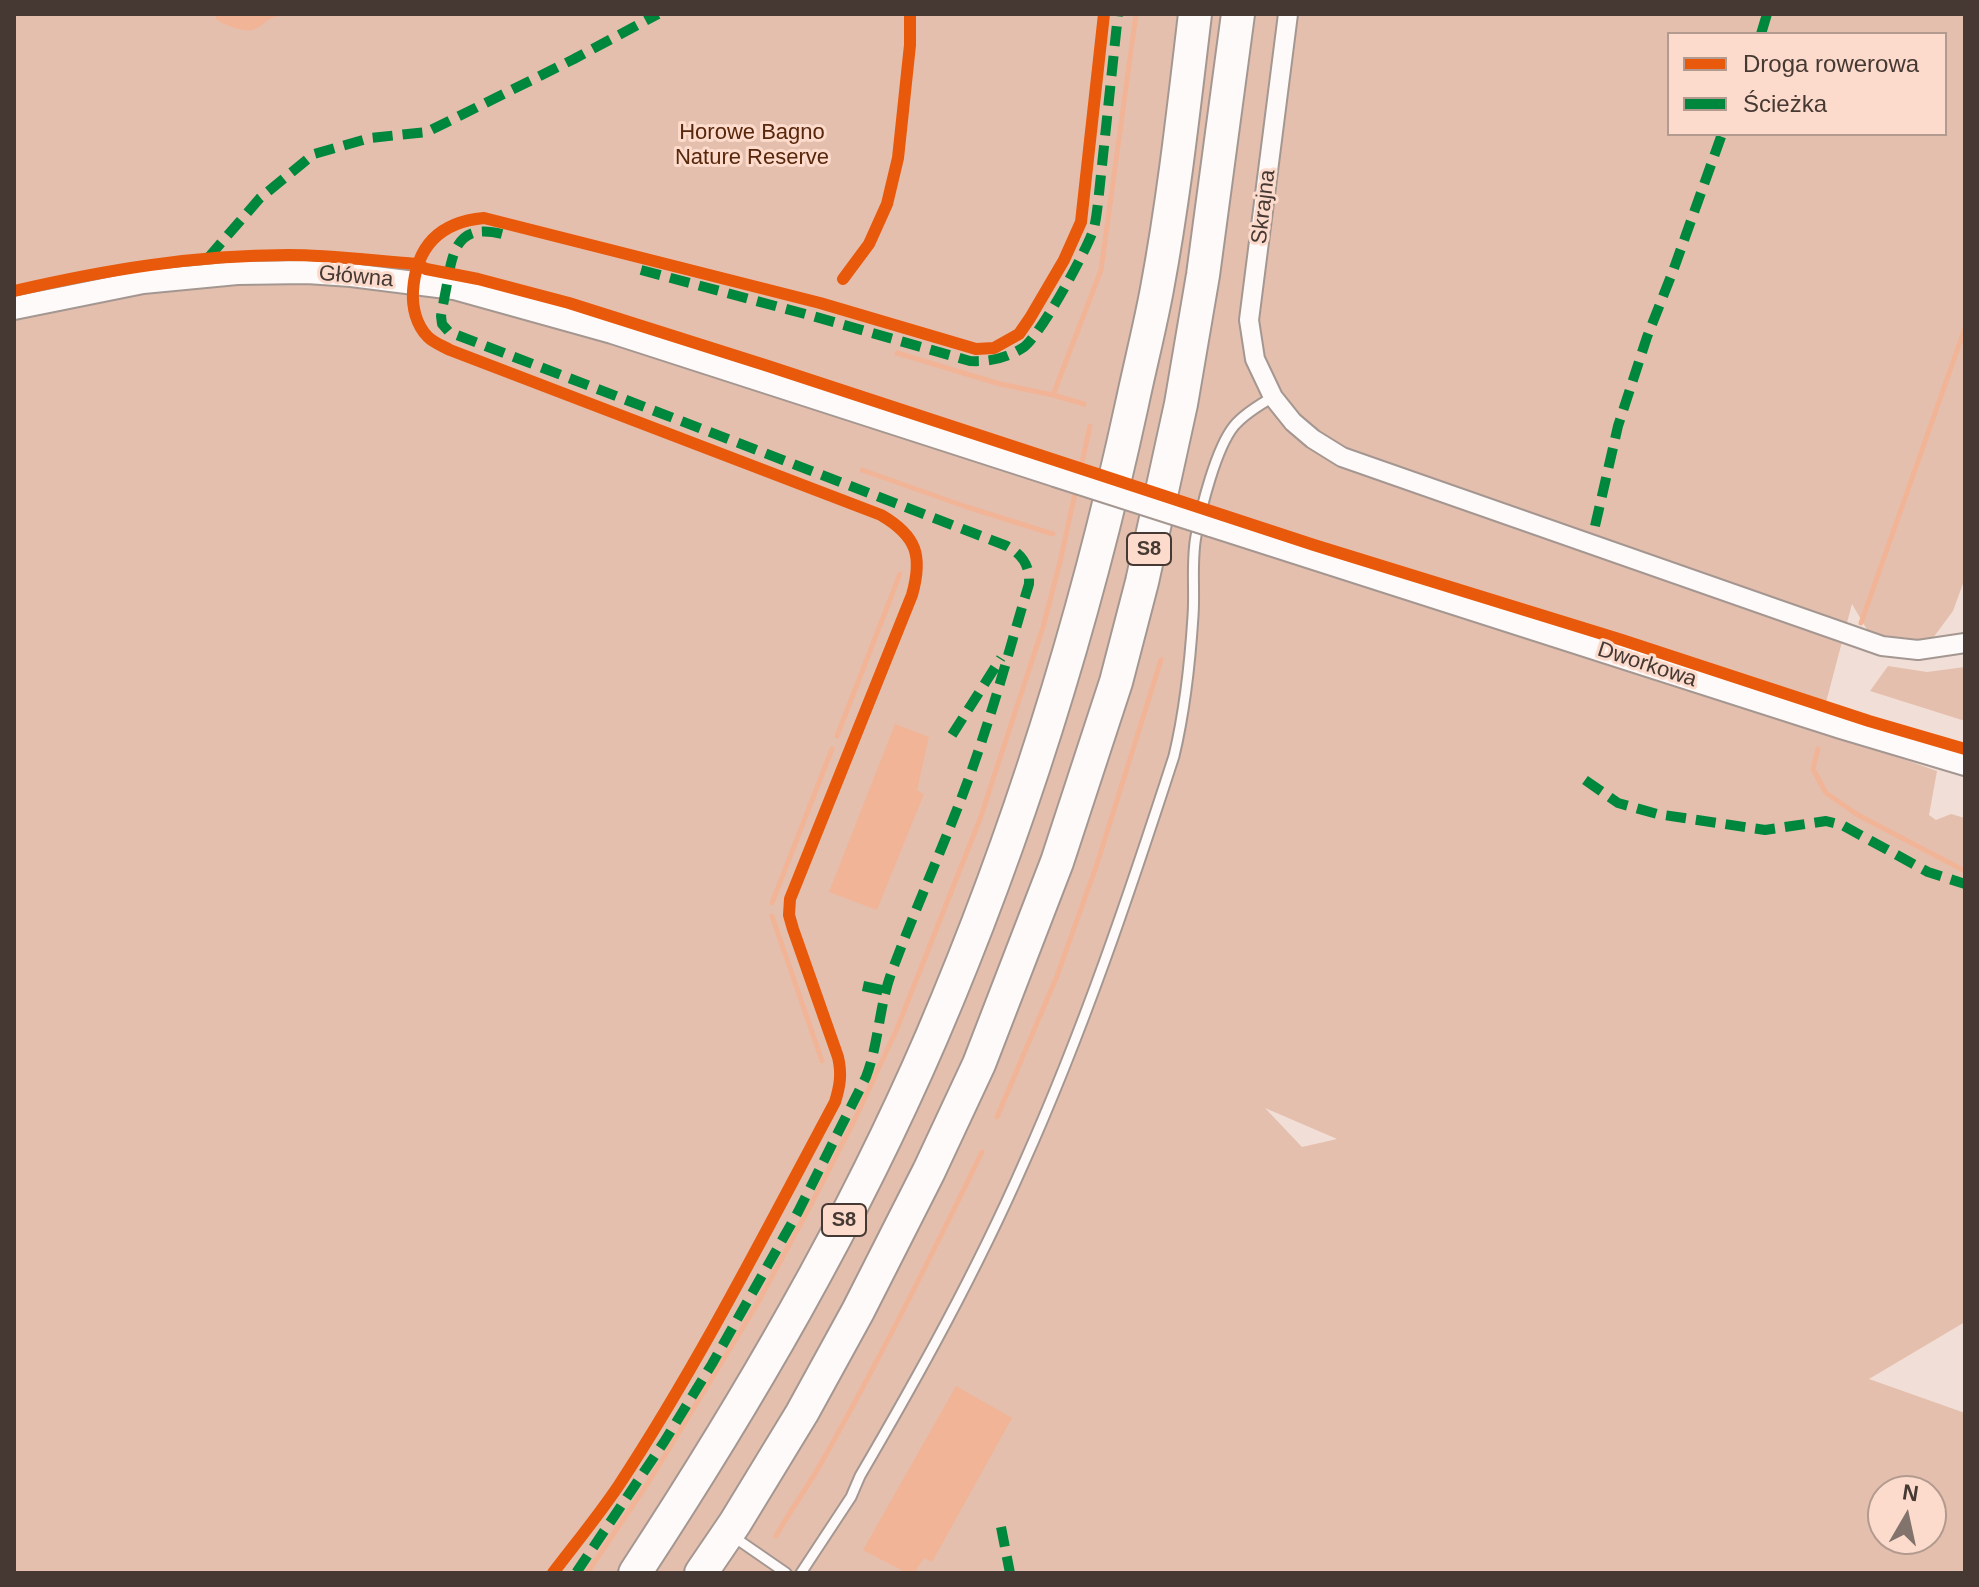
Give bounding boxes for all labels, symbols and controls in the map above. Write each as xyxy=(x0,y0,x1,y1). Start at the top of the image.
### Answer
legend xyxy=(1667,32,1947,136)
text: Droga rowerowa xyxy=(1743,50,1919,77)
text: Ścieżka xyxy=(1743,90,1827,117)
park label: Horowe Bagno Nature Reserve xyxy=(675,120,829,172)
street label: Skrajna xyxy=(1246,168,1282,246)
street label: Główna xyxy=(318,261,394,293)
road number: S8 xyxy=(1127,533,1171,565)
street label: Dworkowa xyxy=(1594,637,1700,693)
road number: S8 xyxy=(822,1204,866,1236)
north arrow xyxy=(1867,1475,1947,1555)
text: N xyxy=(1901,1479,1920,1506)

